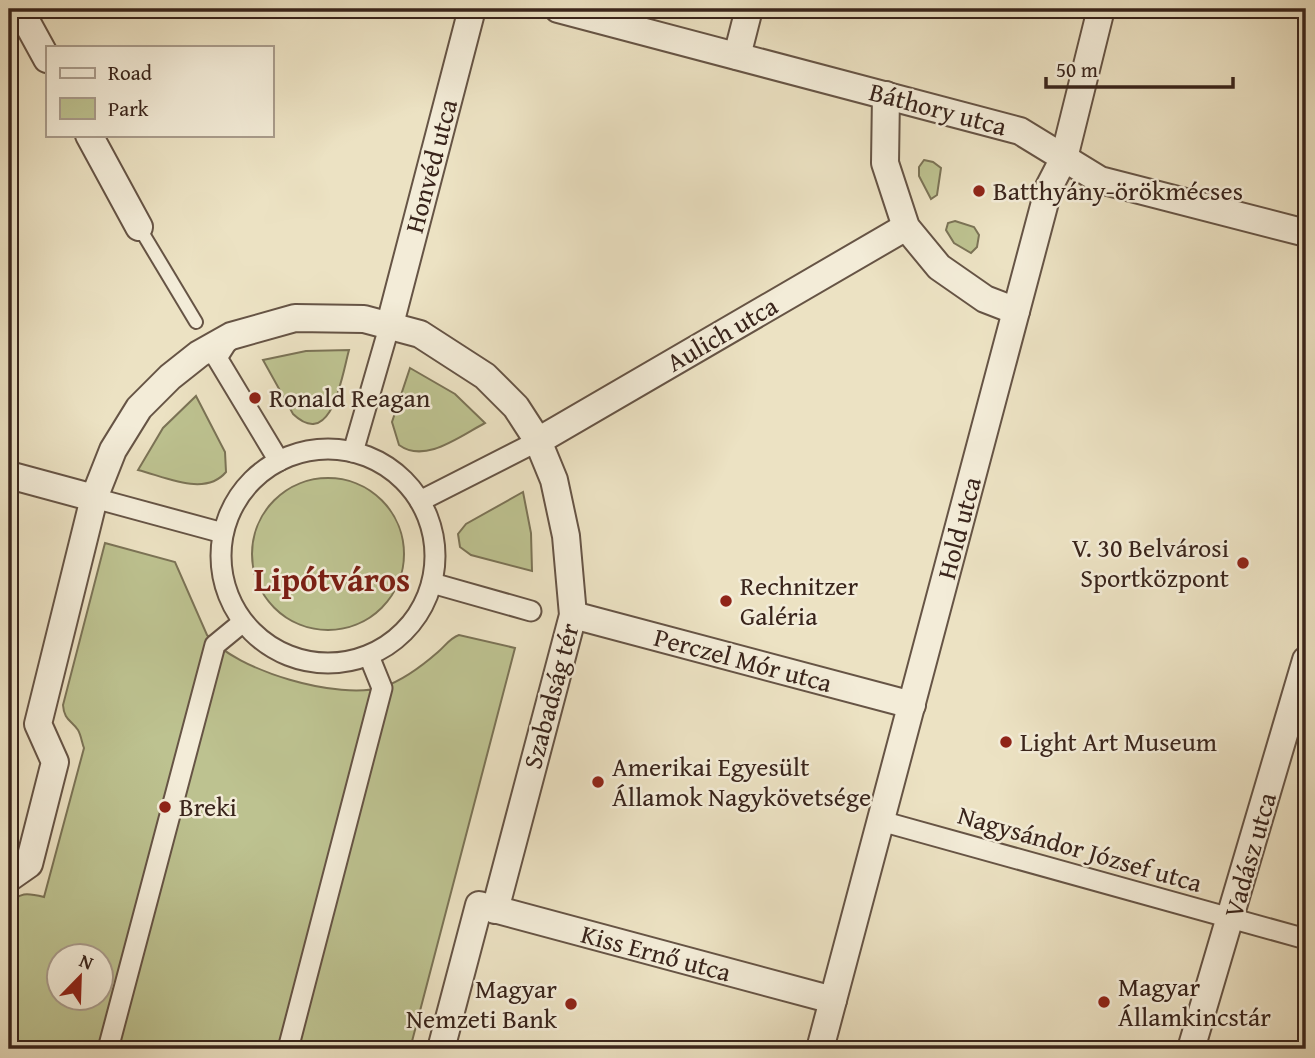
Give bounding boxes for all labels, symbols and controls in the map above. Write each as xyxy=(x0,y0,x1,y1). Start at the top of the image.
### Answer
legend xyxy=(46,46,273,136)
scale bar xyxy=(1046,46,1233,90)
text: 50 m xyxy=(1056,54,1098,85)
text: Road xyxy=(108,57,153,88)
street label: Báthory utca xyxy=(865,71,1012,146)
text: Park xyxy=(108,93,149,124)
street label: Honvéd utca xyxy=(394,94,467,237)
place label: Batthyány-örökmécses xyxy=(993,171,1243,210)
marker: Batthyány-örökmécses xyxy=(971,183,987,199)
street label: Aulich utca xyxy=(659,286,785,381)
place label: Ronald Reagan xyxy=(269,378,431,417)
marker: Ronald Reagan xyxy=(247,390,263,406)
street label: Hold utca xyxy=(926,472,991,583)
place label: V. 30 Belvárosi Sportközpont xyxy=(1072,528,1229,597)
district label: Lipótváros xyxy=(254,555,410,603)
marker: V. 30 Belvárosi Sportközpont xyxy=(1235,555,1251,571)
place label: Rechnitzer Galéria xyxy=(740,566,859,635)
marker: Rechnitzer Galéria xyxy=(718,593,734,609)
street label: Perczel Mór utca xyxy=(650,617,837,702)
street label: Szabadság tér xyxy=(512,618,589,773)
place label: Light Art Museum xyxy=(1020,722,1217,761)
marker: Light Art Museum xyxy=(998,734,1014,750)
place label: Amerikai Egyesült Államok Nagykövetsége xyxy=(612,747,871,816)
marker: Amerikai Egyesült Államok Nagykövetsége xyxy=(590,774,606,790)
place label: Breki xyxy=(179,787,237,826)
street label: Vadász utca xyxy=(1213,787,1286,922)
street label: Nagysándor József utca xyxy=(953,795,1208,902)
marker: Breki xyxy=(157,799,173,815)
street label: Kiss Ernő utca xyxy=(577,914,736,991)
north arrow xyxy=(46,942,116,1012)
text: N xyxy=(75,946,98,977)
place label: Magyar Államkincstár xyxy=(1118,967,1271,1036)
place label: Magyar Nemzeti Bank xyxy=(406,969,558,1038)
marker: Magyar Államkincstár xyxy=(1096,994,1112,1010)
marker: Magyar Nemzeti Bank xyxy=(563,996,579,1012)

